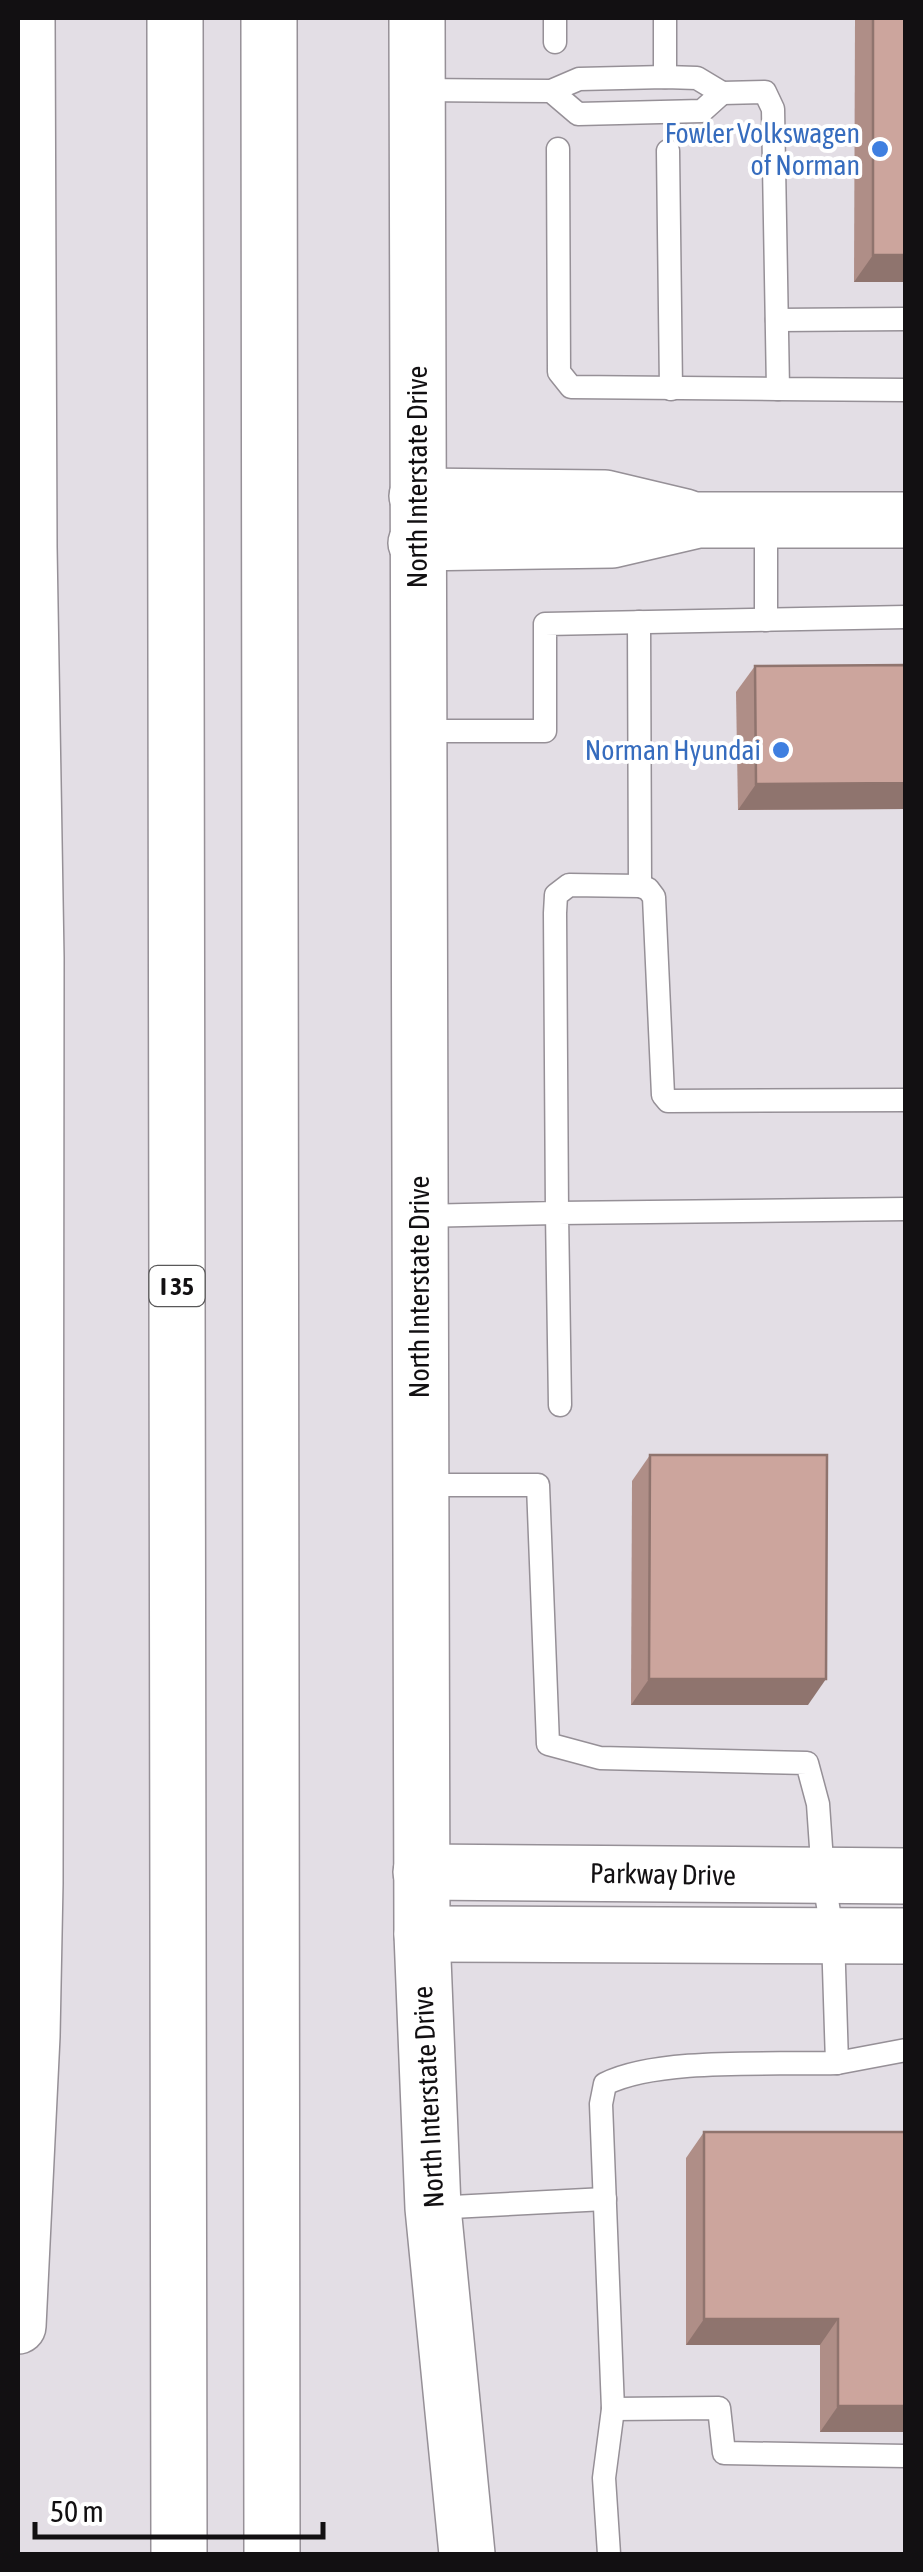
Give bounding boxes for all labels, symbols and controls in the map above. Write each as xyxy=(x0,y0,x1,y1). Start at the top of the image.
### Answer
place label: Fowler Volkswagen of Norman xyxy=(665,117,860,181)
marker: Fowler Volkswagen of Norman xyxy=(869,138,891,160)
street label: North Interstate Drive xyxy=(401,366,433,588)
place label: Norman Hyundai xyxy=(585,734,761,766)
marker: Norman Hyundai xyxy=(770,739,792,761)
street label: North Interstate Drive xyxy=(403,1176,435,1398)
road number: I 35 xyxy=(150,1266,204,1306)
street label: Parkway Drive xyxy=(590,1857,736,1891)
street label: North Interstate Drive xyxy=(406,1985,450,2209)
scale bar xyxy=(35,2477,322,2539)
text: 50 m xyxy=(50,2494,104,2528)

